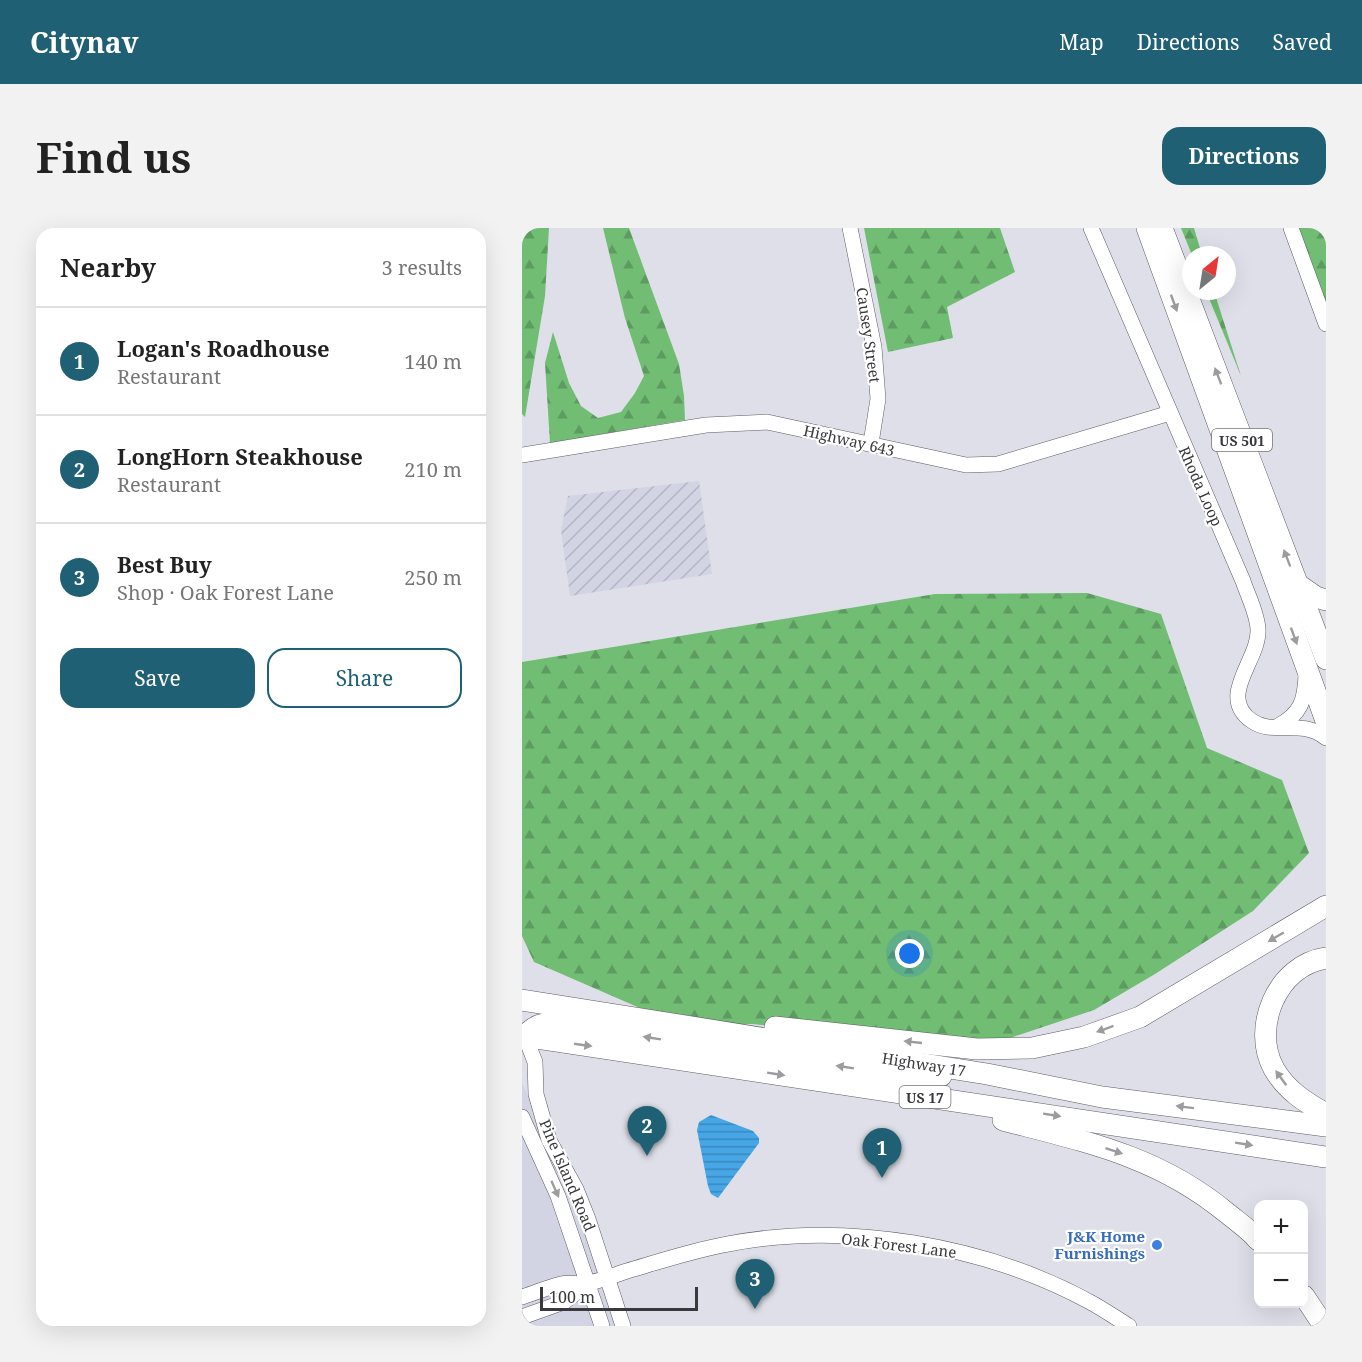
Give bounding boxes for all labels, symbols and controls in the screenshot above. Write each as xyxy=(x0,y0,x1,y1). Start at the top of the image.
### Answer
text: Citynav xyxy=(30,23,139,61)
text: Map xyxy=(1059,28,1104,56)
text: Directions xyxy=(1137,28,1239,56)
text: Saved xyxy=(1272,28,1332,56)
button: Directions xyxy=(1162,127,1326,185)
text: Find us xyxy=(36,128,191,185)
north arrow xyxy=(1182,246,1236,300)
text: Nearby xyxy=(60,249,156,285)
text: 3 results xyxy=(382,254,462,281)
street label: Causey Street xyxy=(852,286,886,384)
one-way arrow xyxy=(1169,294,1179,312)
text: Logan's Roadhouse xyxy=(117,333,330,363)
text: 1 xyxy=(74,348,85,375)
text: 140 m xyxy=(404,348,462,375)
text: Restaurant xyxy=(117,363,221,390)
one-way arrow xyxy=(1212,367,1222,385)
street label: Highway 643 xyxy=(801,420,897,460)
road number: US 501 xyxy=(1212,429,1272,451)
text: LongHorn Steakhouse xyxy=(117,441,363,471)
street label: Rhoda Loop xyxy=(1174,443,1228,529)
text: 2 xyxy=(74,456,85,483)
text: 210 m xyxy=(404,456,462,483)
text: Restaurant xyxy=(117,471,221,498)
text: Best Buy xyxy=(117,549,212,579)
one-way arrow xyxy=(1282,549,1292,567)
text: 3 xyxy=(74,564,85,591)
text: 250 m xyxy=(404,564,462,591)
text: Shop · Oak Forest Lane xyxy=(117,579,334,606)
one-way arrow xyxy=(1290,627,1300,645)
button: Save xyxy=(60,648,255,708)
button: Share xyxy=(267,648,462,708)
one-way arrow xyxy=(1268,931,1284,942)
your location xyxy=(895,939,924,968)
one-way arrow xyxy=(1096,1025,1114,1035)
one-way arrow xyxy=(643,1033,662,1042)
one-way arrow xyxy=(903,1037,922,1047)
one-way arrow xyxy=(574,1040,593,1049)
street label: Highway 17 xyxy=(881,1048,967,1080)
one-way arrow xyxy=(836,1062,855,1071)
one-way arrow xyxy=(766,1070,785,1079)
one-way arrow xyxy=(1275,1071,1287,1087)
road number: US 17 xyxy=(900,1086,950,1108)
one-way arrow xyxy=(1175,1103,1194,1112)
pin: 2 xyxy=(628,1106,666,1156)
one-way arrow xyxy=(1042,1111,1061,1120)
street label: Pine Island Road xyxy=(535,1116,601,1234)
pin: 1 xyxy=(862,1128,902,1178)
one-way arrow xyxy=(1235,1140,1254,1149)
one-way arrow xyxy=(1105,1147,1123,1156)
one-way arrow xyxy=(550,1181,559,1198)
map controls xyxy=(1254,1200,1308,1308)
button: + xyxy=(1254,1200,1308,1254)
place label: J&K Home Furnishings xyxy=(1054,1226,1145,1263)
street label: Oak Forest Lane xyxy=(840,1228,958,1262)
marker: J&K Home Furnishings xyxy=(1150,1238,1164,1252)
button: − xyxy=(1254,1254,1308,1308)
pin: 3 xyxy=(736,1260,774,1309)
scale bar xyxy=(540,1284,698,1312)
text: 100 m xyxy=(549,1286,595,1308)

